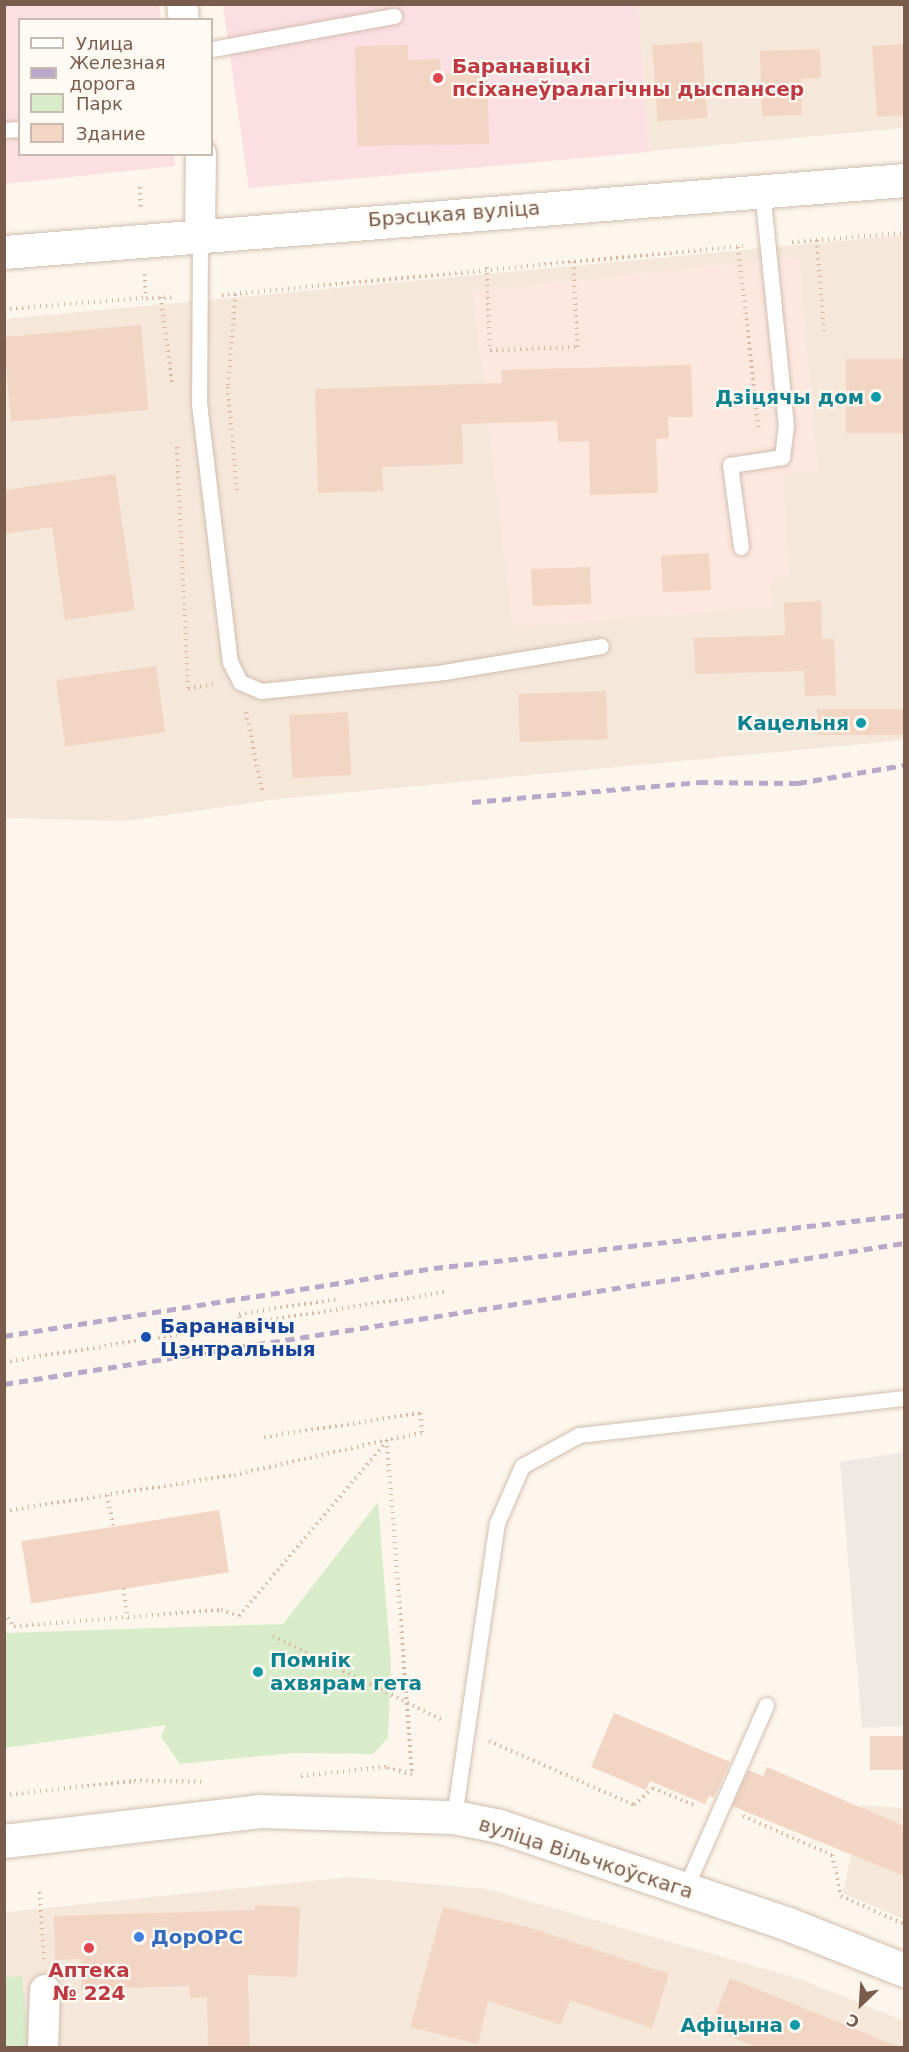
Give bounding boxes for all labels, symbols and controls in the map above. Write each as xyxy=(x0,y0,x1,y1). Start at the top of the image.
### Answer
legend xyxy=(18,18,213,156)
text: Улица xyxy=(76,33,133,54)
text: Железная дорога xyxy=(69,52,166,94)
place label: Баранавіцкі псіханеўралагічны дыспансер xyxy=(452,54,804,101)
marker: Баранавіцкі псіханеўралагічны дыспансер xyxy=(429,69,447,87)
text: Парк xyxy=(76,93,123,114)
text: Здание xyxy=(76,123,146,144)
street label: Брэсцкая вуліца xyxy=(367,196,541,232)
place label: Дзіцячы дом xyxy=(715,385,864,409)
marker: Дзіцячы дом xyxy=(869,390,883,404)
place label: Кацельня xyxy=(737,711,849,735)
marker: Кацельня xyxy=(854,716,868,730)
place label: Баранавічы Цэнтральныя xyxy=(160,1314,316,1361)
marker: Баранавічы Цэнтральныя xyxy=(137,1328,155,1346)
place label: Помнік ахвярам гета xyxy=(270,1648,422,1695)
marker: Помнік ахвярам гета xyxy=(251,1665,265,1679)
street label: вуліца Вільчкоўскага xyxy=(476,1812,696,1904)
place label: ДорОРС xyxy=(151,1925,243,1949)
marker: ДорОРС xyxy=(132,1930,146,1944)
marker: Аптека № 224 xyxy=(82,1941,96,1955)
place label: Аптека № 224 xyxy=(48,1958,130,2005)
north arrow xyxy=(831,1974,891,2034)
text: С xyxy=(844,2010,863,2032)
place label: Афіцына xyxy=(681,2013,783,2037)
marker: Афіцына xyxy=(788,2018,802,2032)

